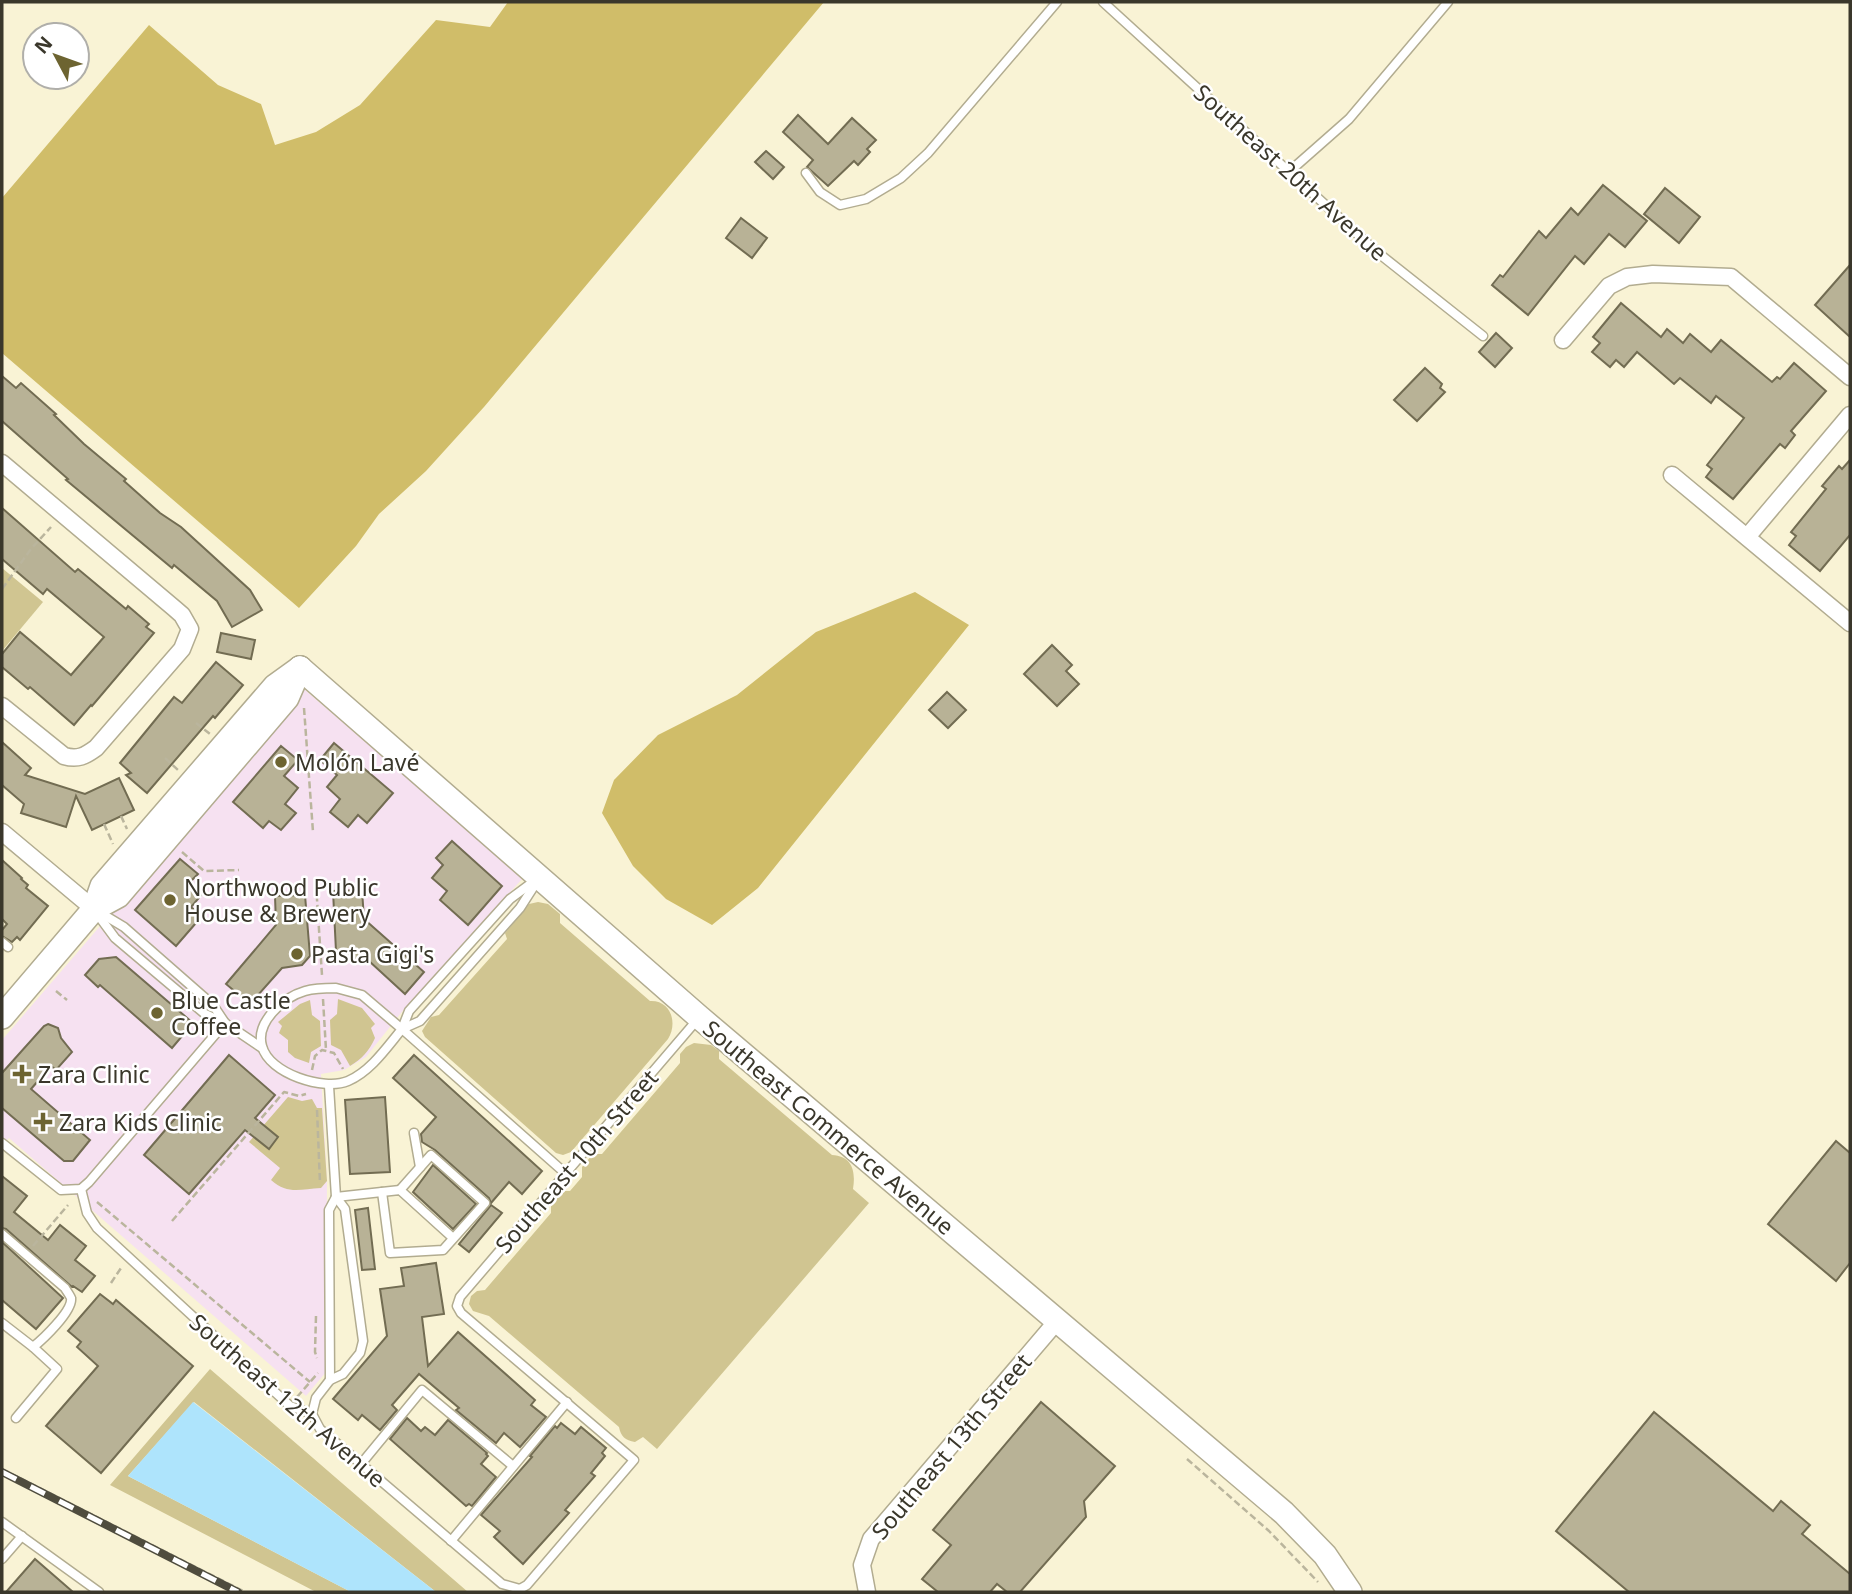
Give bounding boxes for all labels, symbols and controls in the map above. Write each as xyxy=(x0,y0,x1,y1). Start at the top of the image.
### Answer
north arrow xyxy=(21,21,91,91)
text: N xyxy=(28,30,58,59)
street label: Southeast 20th Avenue xyxy=(1187,76,1395,268)
place label: Molón Lavé xyxy=(295,746,419,778)
marker: Molón Lavé xyxy=(273,754,289,770)
place label: Northwood Public House & Brewery xyxy=(184,871,379,929)
marker: Northwood Public House & Brewery xyxy=(162,892,178,908)
place label: Pasta Gigi's xyxy=(311,938,434,970)
marker: Pasta Gigi's xyxy=(289,946,305,962)
place label: Blue Castle Coffee xyxy=(171,984,291,1042)
marker: Blue Castle Coffee xyxy=(149,1005,165,1021)
street label: Southeast Commerce Avenue xyxy=(697,1012,961,1242)
place label: Zara Clinic xyxy=(38,1058,150,1090)
street label: Southeast 10th Street xyxy=(487,1062,665,1260)
marker: Zara Clinic xyxy=(12,1064,32,1084)
place label: Zara Kids Clinic xyxy=(59,1106,222,1138)
marker: Zara Kids Clinic xyxy=(33,1112,53,1132)
street label: Southeast 12th Avenue xyxy=(183,1306,393,1494)
street label: Southeast 13th Street xyxy=(864,1346,1038,1546)

